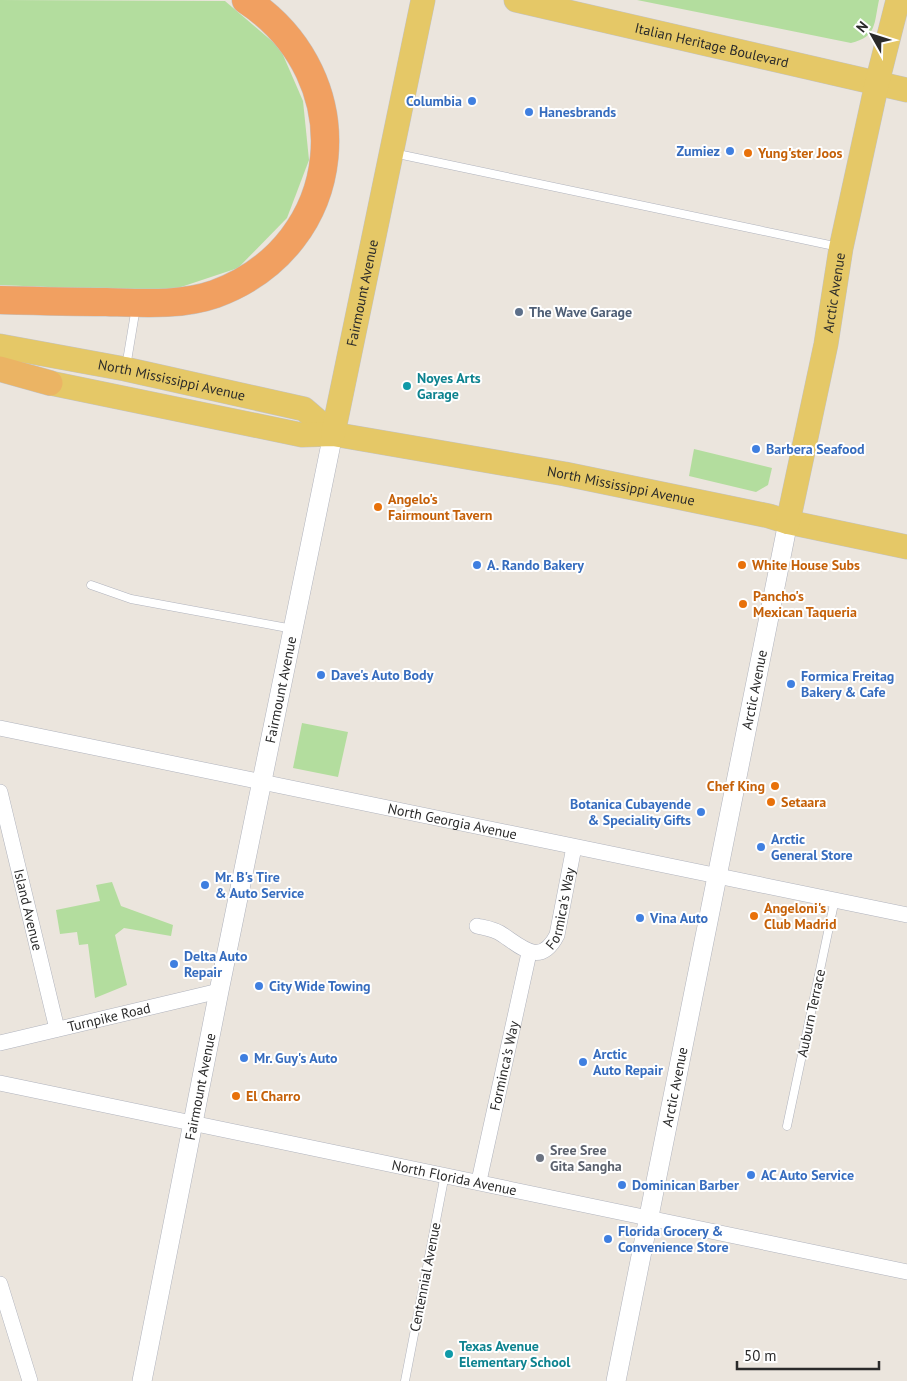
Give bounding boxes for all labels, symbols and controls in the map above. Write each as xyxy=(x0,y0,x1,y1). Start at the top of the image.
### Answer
north arrow xyxy=(847,10,897,60)
text: N xyxy=(852,18,872,36)
street label: Italian Heritage Boulevard xyxy=(633,19,791,72)
place label: Columbia xyxy=(406,92,462,110)
marker: Columbia xyxy=(466,95,478,107)
place label: Hanesbrands xyxy=(539,103,616,121)
marker: Hanesbrands xyxy=(523,106,535,118)
place label: Zumiez xyxy=(677,142,720,160)
place label: Yung'ster Joos xyxy=(757,144,842,162)
marker: Zumiez xyxy=(724,145,736,157)
marker: Yung'ster Joos xyxy=(742,147,754,159)
street label: Fairmount Avenue xyxy=(342,238,382,348)
street label: Arctic Avenue xyxy=(819,251,849,334)
place label: The Wave Garage xyxy=(529,303,632,321)
marker: The Wave Garage xyxy=(513,306,525,318)
street label: North Mississippi Avenue xyxy=(97,355,247,405)
place label: Noyes Arts Garage xyxy=(417,369,481,403)
marker: Noyes Arts Garage xyxy=(401,380,413,392)
place label: Barbera Seafood xyxy=(766,440,865,458)
marker: Barbera Seafood xyxy=(750,443,762,455)
street label: North Mississippi Avenue xyxy=(546,462,697,510)
place label: Angelo's Fairmount Tavern xyxy=(388,490,492,524)
marker: Angelo's Fairmount Tavern xyxy=(372,501,384,513)
place label: A. Rando Bakery xyxy=(487,556,584,574)
place label: White House Subs xyxy=(752,556,860,574)
marker: A. Rando Bakery xyxy=(471,559,483,571)
marker: White House Subs xyxy=(736,559,748,571)
place label: Pancho's Mexican Taqueria xyxy=(753,587,857,621)
marker: Pancho's Mexican Taqueria xyxy=(737,598,749,610)
street label: Fairmount Avenue xyxy=(261,635,300,745)
street label: Arctic Avenue xyxy=(738,648,771,731)
place label: Dave's Auto Body xyxy=(331,666,434,684)
place label: Formica Freitag Bakery & Cafe xyxy=(801,667,894,701)
marker: Dave's Auto Body xyxy=(315,669,327,681)
marker: Formica Freitag Bakery & Cafe xyxy=(785,678,797,690)
place label: Chef King xyxy=(707,777,765,795)
marker: Chef King xyxy=(769,780,781,792)
place label: Setaara xyxy=(781,793,826,811)
place label: Botanica Cubayende & Speciality Gifts xyxy=(570,795,691,829)
marker: Setaara xyxy=(765,796,777,808)
street label: North Georgia Avenue xyxy=(386,799,519,843)
marker: Botanica Cubayende & Speciality Gifts xyxy=(695,806,707,818)
place label: Arctic General Store xyxy=(771,830,853,864)
marker: Arctic General Store xyxy=(755,841,767,853)
street label: Formica's Way xyxy=(541,865,579,953)
street label: Island Avenue xyxy=(10,867,47,952)
place label: Mr. B's Tire & Auto Service xyxy=(215,868,304,902)
marker: Mr. B's Tire & Auto Service xyxy=(199,879,211,891)
place label: Angeloni's Club Madrid xyxy=(764,899,836,933)
place label: Vina Auto xyxy=(649,909,709,927)
marker: Angeloni's Club Madrid xyxy=(748,910,760,922)
marker: Vina Auto xyxy=(634,912,646,924)
place label: Delta Auto Repair xyxy=(184,947,248,981)
marker: Delta Auto Repair xyxy=(168,958,180,970)
street label: Auburn Terrace xyxy=(793,967,829,1059)
place label: City Wide Towing xyxy=(269,977,371,995)
marker: City Wide Towing xyxy=(253,980,265,992)
street label: Turnpike Road xyxy=(66,999,152,1036)
street label: Forminca's Way xyxy=(486,1019,523,1112)
street label: Fairmount Avenue xyxy=(181,1032,219,1142)
place label: Arctic Auto Repair xyxy=(593,1045,663,1079)
street label: Arctic Avenue xyxy=(658,1045,692,1128)
place label: Mr. Guy's Auto xyxy=(254,1049,338,1067)
marker: Mr. Guy's Auto xyxy=(238,1052,250,1064)
marker: Arctic Auto Repair xyxy=(577,1056,589,1068)
place label: El Charro xyxy=(246,1087,301,1105)
marker: El Charro xyxy=(230,1090,242,1102)
place label: Sree Sree Gita Sangha xyxy=(550,1141,622,1175)
marker: Sree Sree Gita Sangha xyxy=(534,1152,546,1164)
street label: North Florida Avenue xyxy=(390,1156,518,1199)
place label: AC Auto Service xyxy=(761,1166,854,1184)
marker: AC Auto Service xyxy=(745,1169,757,1181)
place label: Dominican Barber xyxy=(632,1176,739,1194)
marker: Dominican Barber xyxy=(616,1179,628,1191)
street label: Centennial Avenue xyxy=(406,1221,444,1333)
place label: Florida Grocery & Convenience Store xyxy=(618,1222,729,1256)
marker: Florida Grocery & Convenience Store xyxy=(602,1233,614,1245)
place label: Texas Avenue Elementary School xyxy=(459,1337,571,1371)
scale bar xyxy=(737,1338,880,1370)
text: 50 m xyxy=(744,1346,777,1365)
marker: Texas Avenue Elementary School xyxy=(443,1348,455,1360)

